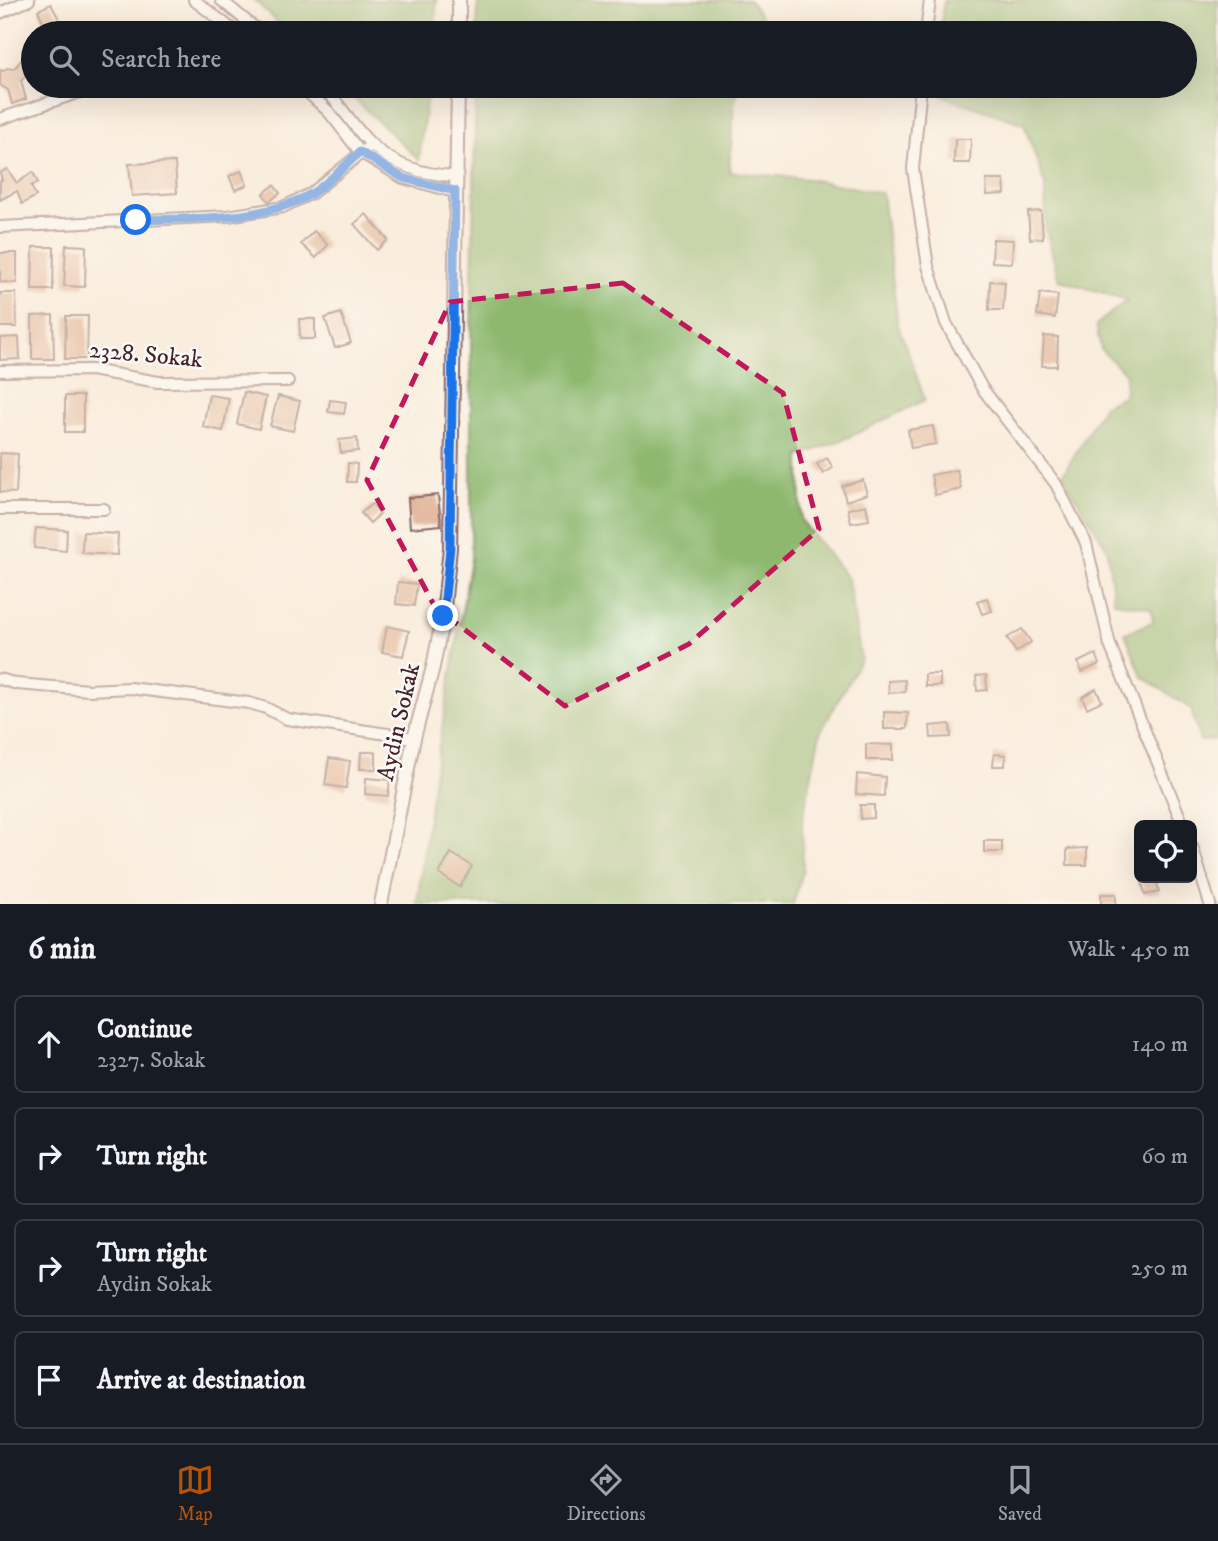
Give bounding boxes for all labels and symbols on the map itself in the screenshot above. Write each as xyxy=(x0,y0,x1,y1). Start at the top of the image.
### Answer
route start xyxy=(120,204,151,235)
street label: 2328. Sokak xyxy=(88,335,204,375)
route end xyxy=(427,600,458,631)
street label: Aydin Sokak xyxy=(371,660,427,784)

